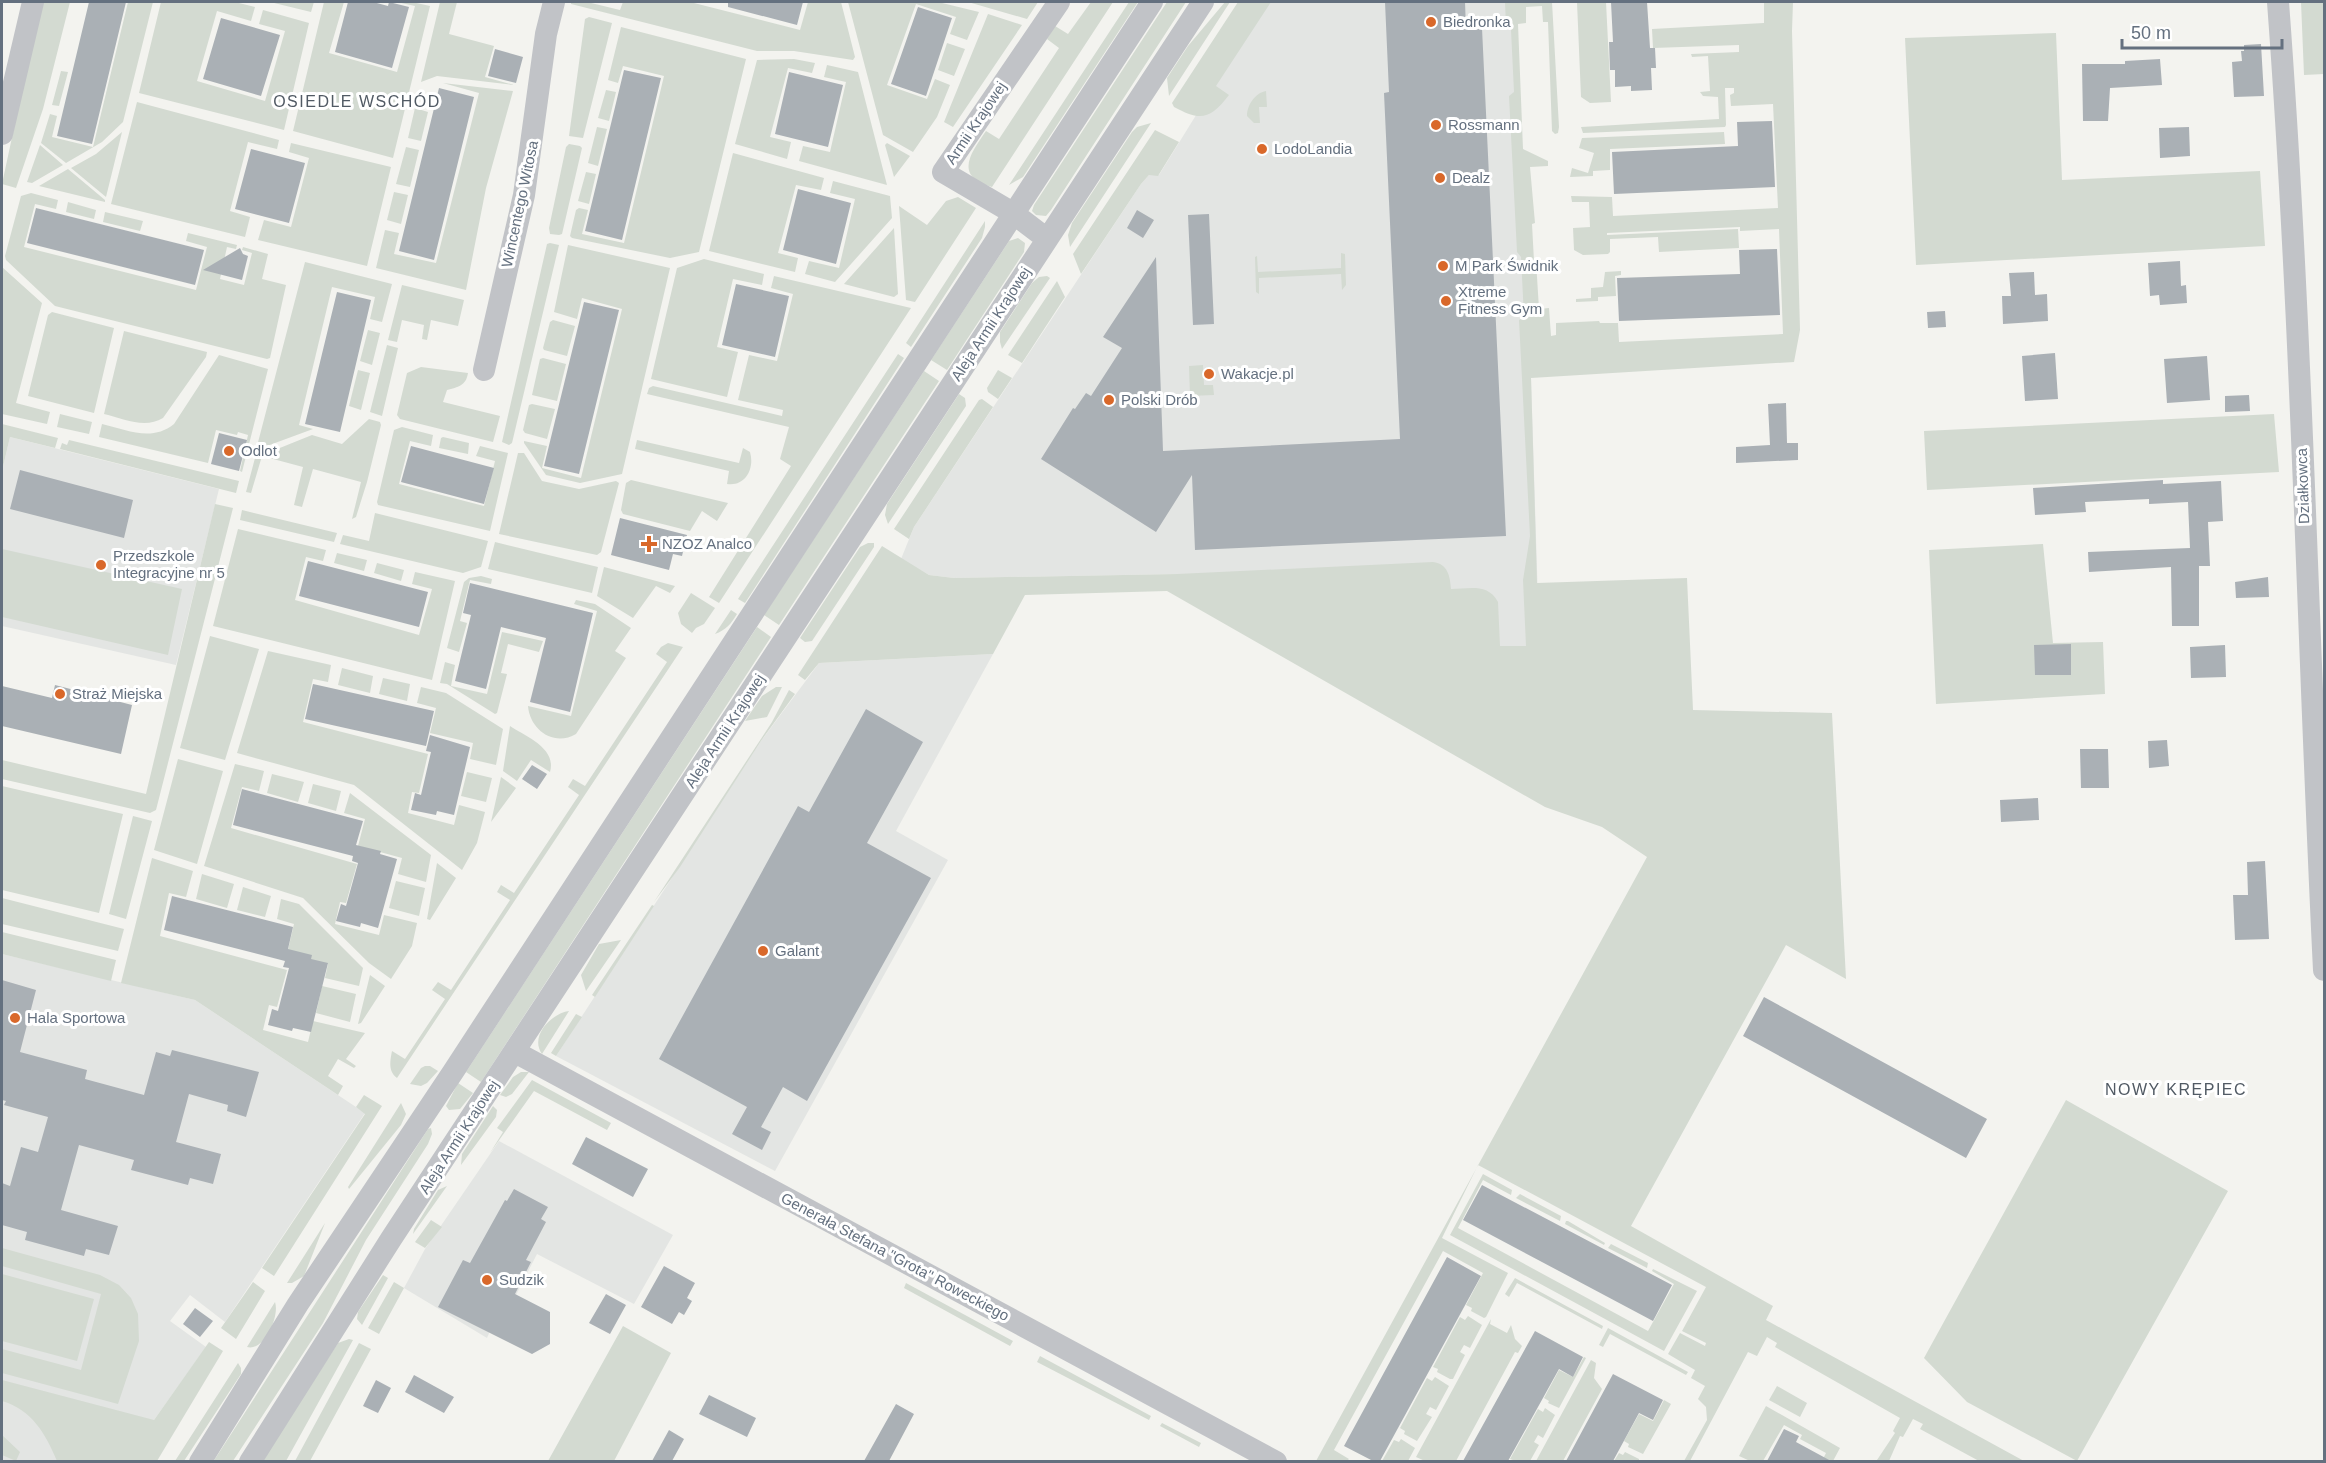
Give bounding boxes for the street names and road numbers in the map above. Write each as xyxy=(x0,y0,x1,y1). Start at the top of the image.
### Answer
street label: Armii Krajowej xyxy=(942,78,1009,167)
street label: Wincentego Witosa xyxy=(498,138,541,269)
street label: Aleja Armii Krajowej xyxy=(947,264,1034,384)
street label: Działkowca xyxy=(2293,447,2312,524)
street label: Aleja Armii Krajowej xyxy=(681,671,768,791)
street label: Aleja Armii Krajowej xyxy=(415,1077,502,1197)
street label: Generała Stefana "Grota" Roweckiego xyxy=(778,1189,1012,1324)

